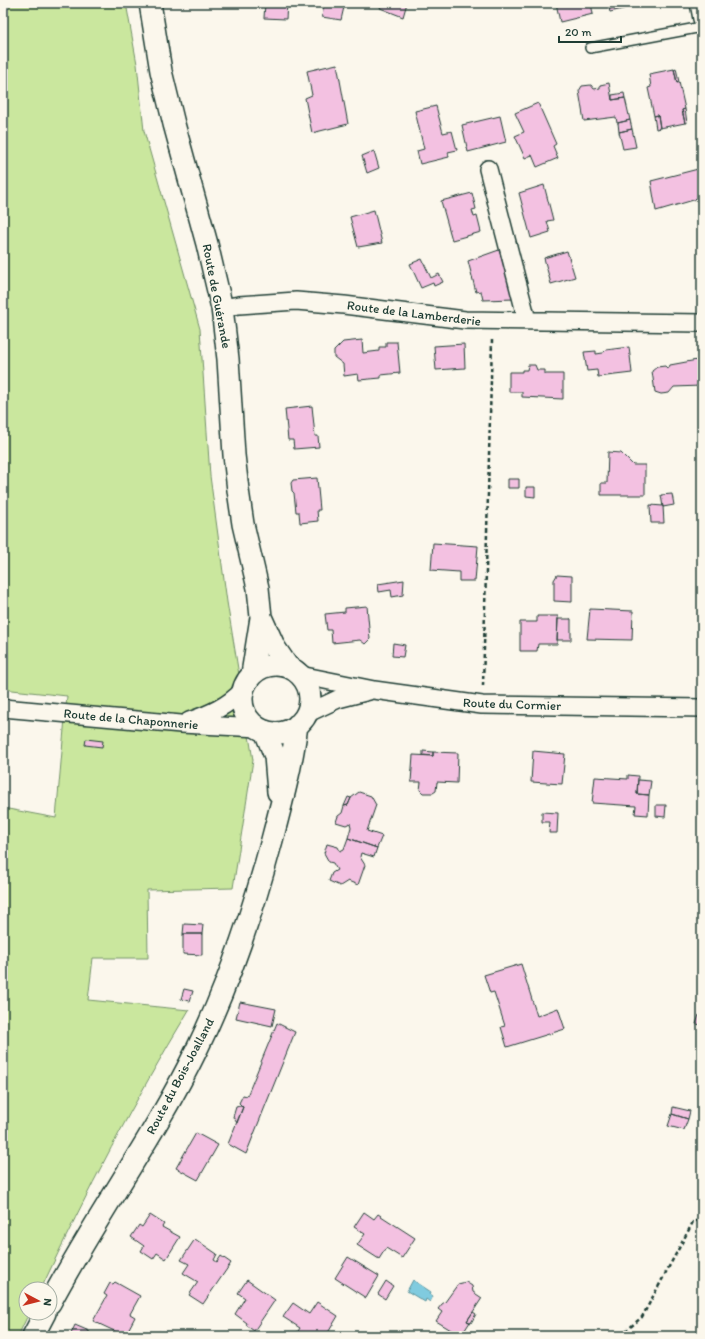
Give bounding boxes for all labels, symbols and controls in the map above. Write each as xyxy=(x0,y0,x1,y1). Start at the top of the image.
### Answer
scale bar xyxy=(559,18,621,44)
text: 20 m xyxy=(565,25,592,39)
street label: Route de Guérande xyxy=(199,242,235,350)
street label: Route de la Lamberderie xyxy=(346,297,482,329)
street label: Route du Cormier xyxy=(463,695,561,713)
street label: Route de la Chaponnerie xyxy=(63,706,199,732)
street label: Route du Bois-Joalland xyxy=(143,1015,217,1137)
north arrow xyxy=(18,1281,58,1321)
text: N xyxy=(41,1298,54,1307)

